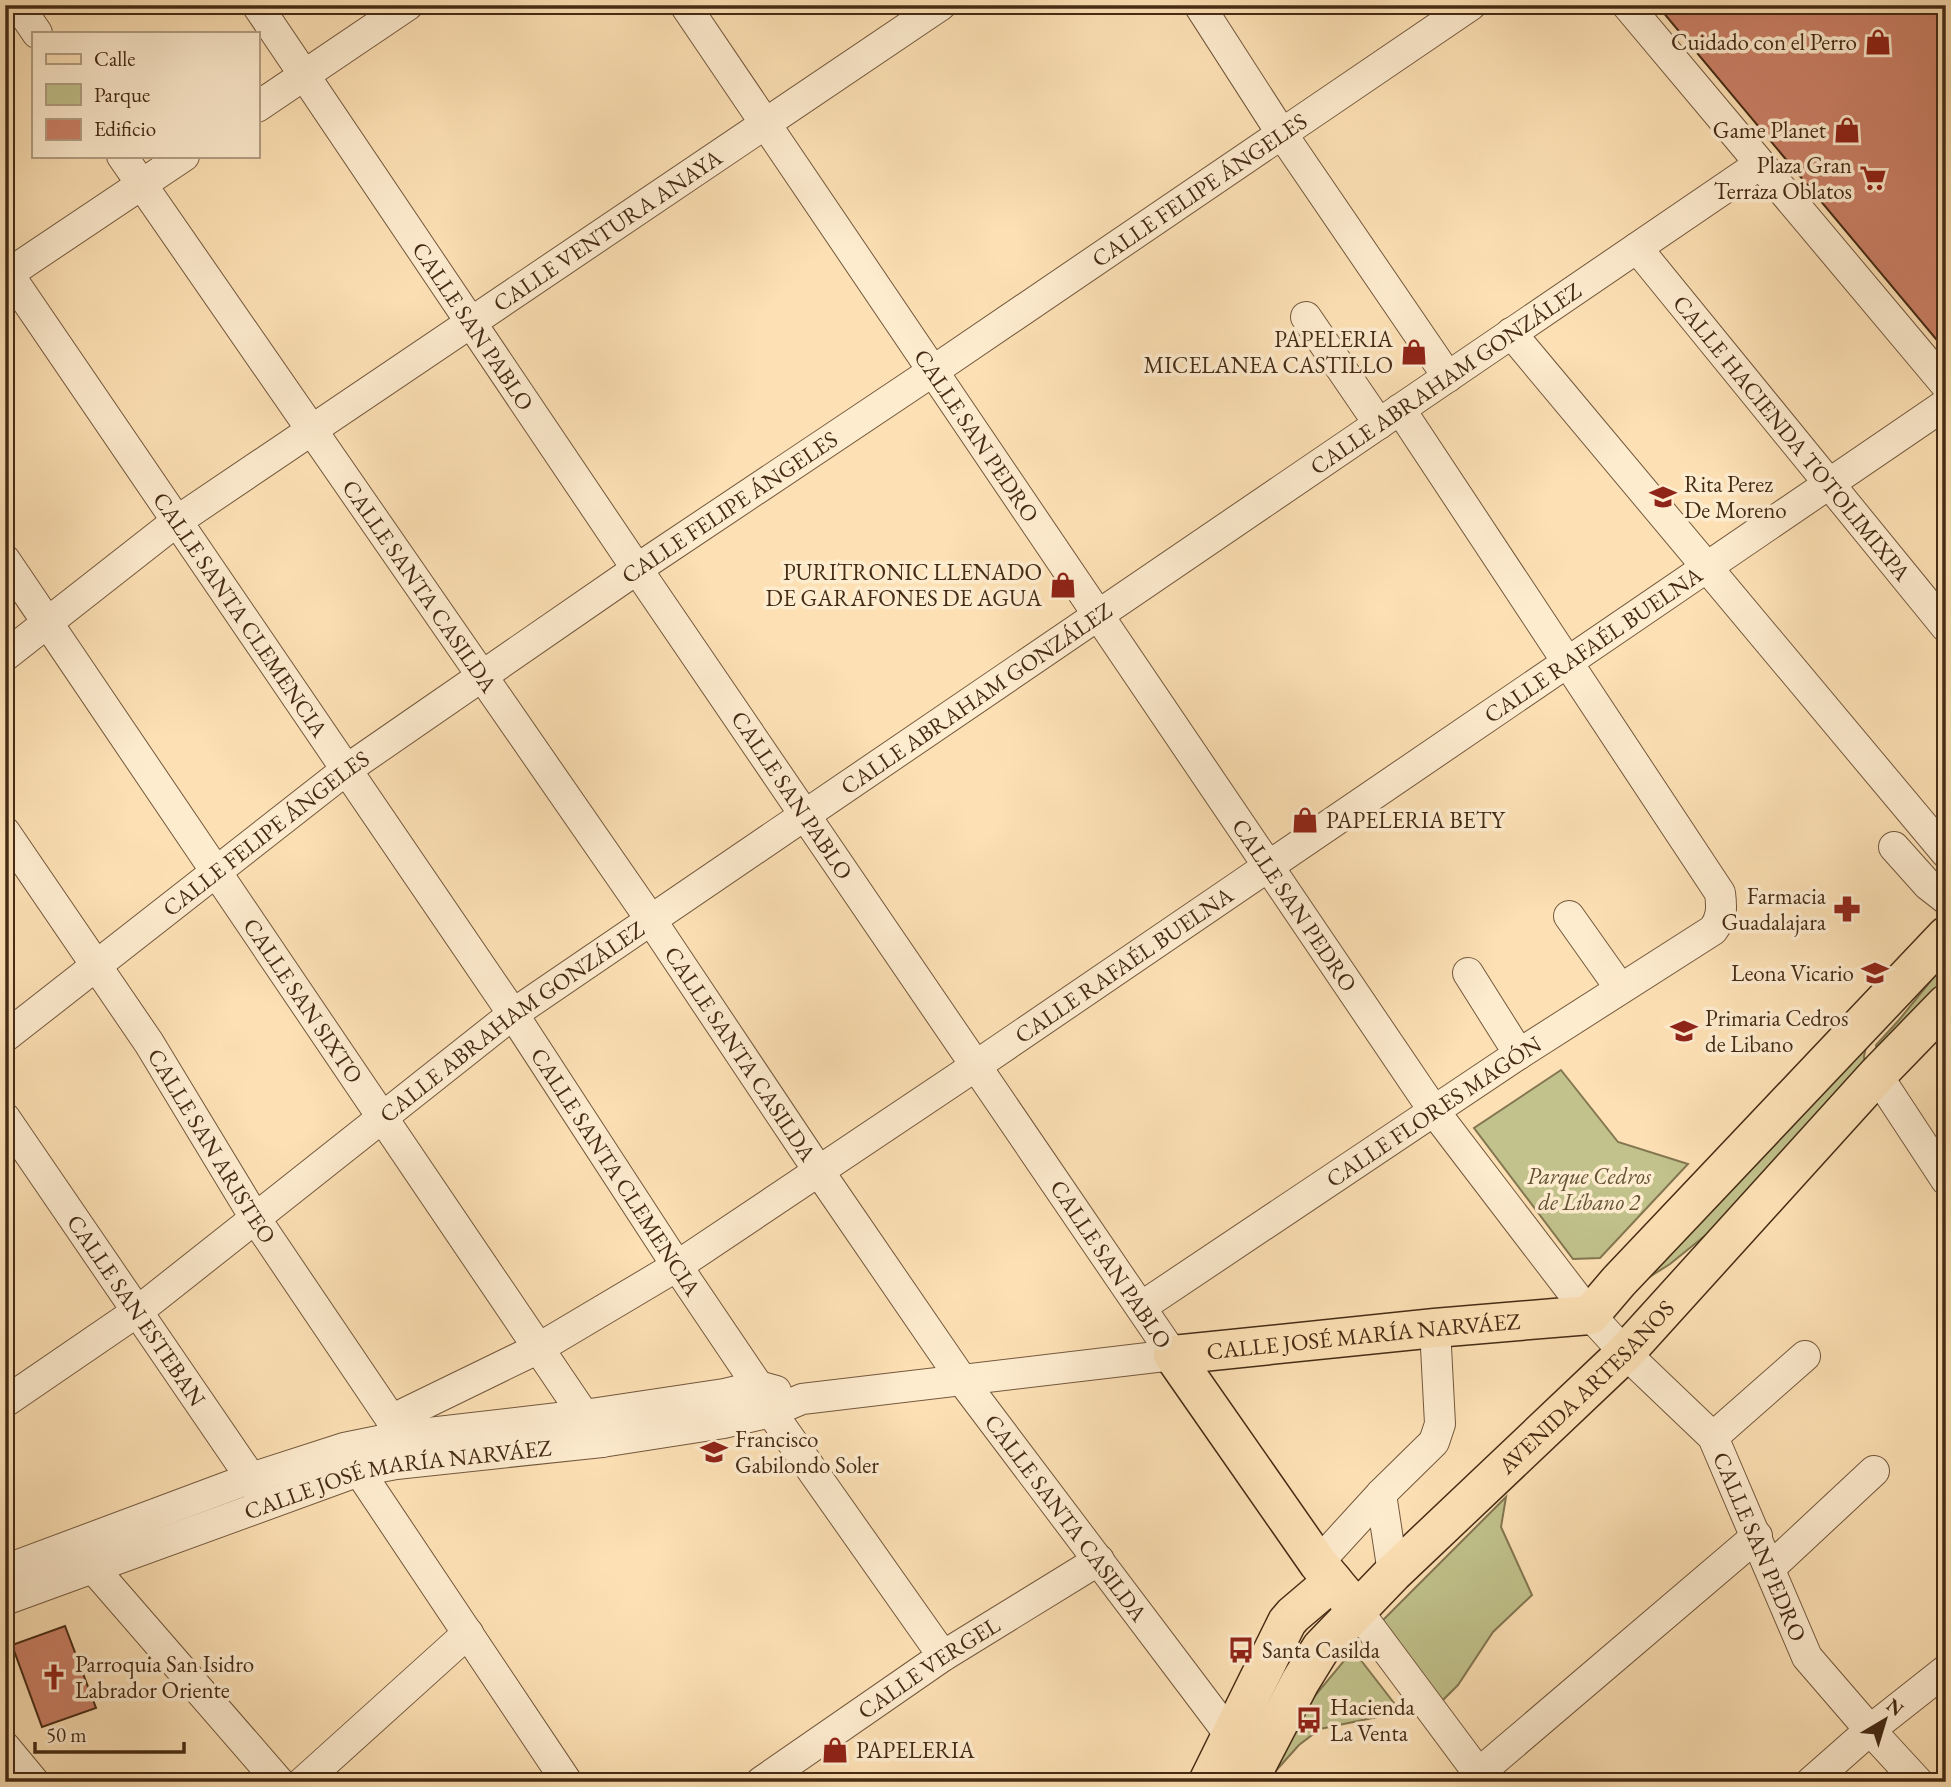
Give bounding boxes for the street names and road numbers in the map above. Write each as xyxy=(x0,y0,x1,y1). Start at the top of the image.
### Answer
street label: CALLE FELIPE ÁNGELES xyxy=(1086,106,1313,274)
street label: CALLE VENTURA ANAYA xyxy=(487,142,729,318)
street label: CALLE SAN PABLO xyxy=(405,236,541,416)
street label: CALLE ABRAHAM GONZÁLEZ xyxy=(1304,275,1587,481)
street label: CALLE HACIENDA TOTOLIMIXPA xyxy=(1666,289,1918,588)
street label: CALLE SAN PEDRO xyxy=(907,343,1046,528)
street label: CALLE FELIPE ÁNGELES xyxy=(615,424,843,590)
street label: CALLE SANTA CASILDA xyxy=(336,474,505,699)
street label: CALLE SANTA CLEMENCIA xyxy=(146,486,335,744)
street label: CALLE RAFAÉL BUELNA xyxy=(1478,559,1709,730)
street label: CALLE ABRAHAM GONZÁLEZ xyxy=(835,595,1118,801)
street label: CALLE SAN PABLO xyxy=(724,705,860,885)
street label: CALLE FELIPE ÁNGELES xyxy=(156,743,375,923)
street label: CALLE SAN PEDRO xyxy=(1225,813,1364,998)
street label: CALLE RAFAÉL BUELNA xyxy=(1009,879,1240,1050)
street label: CALLE SAN SIXTO xyxy=(237,912,370,1089)
street label: CALLE ABRAHAM GONZÁLEZ xyxy=(373,914,650,1129)
street label: CALLE SANTA CASILDA xyxy=(658,940,823,1168)
street label: CALLE FLORES MAGÓN xyxy=(1320,1029,1547,1194)
street label: CALLE SANTA CLEMENCIA xyxy=(524,1042,708,1302)
street label: CALLE SAN ARISTEO xyxy=(141,1043,283,1249)
street label: CALLE SAN PABLO xyxy=(1043,1174,1179,1354)
street label: CALLE SAN ESTEBAN xyxy=(60,1209,213,1412)
street label: AVENIDA ARTESANOS xyxy=(1491,1294,1681,1481)
street label: CALLE JOSÉ MARÍA NARVÁEZ xyxy=(1205,1306,1522,1366)
street label: CALLE SANTA CASILDA xyxy=(978,1408,1155,1628)
street label: CALLE JOSÉ MARÍA NARVÁEZ xyxy=(240,1432,553,1527)
street label: CALLE SAN PEDRO xyxy=(1706,1447,1814,1646)
street label: CALLE VERGEL xyxy=(852,1609,1006,1726)

